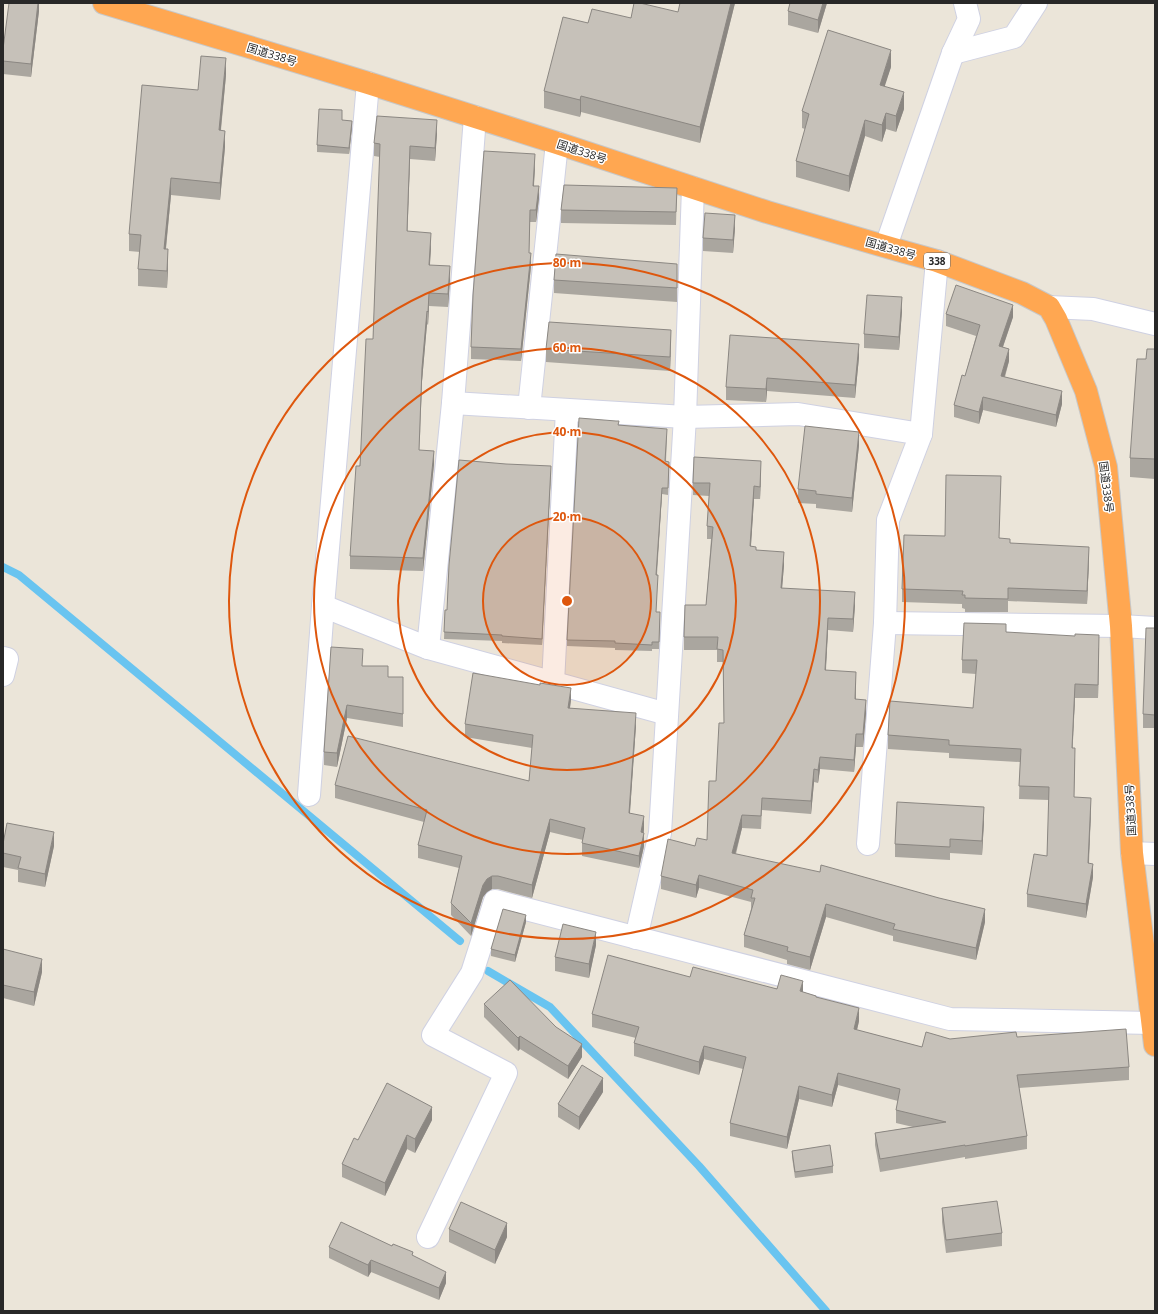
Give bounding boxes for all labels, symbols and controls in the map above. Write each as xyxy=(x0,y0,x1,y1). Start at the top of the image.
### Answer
street label: 国道338号 xyxy=(245,39,299,69)
street label: 国道338号 xyxy=(555,136,609,166)
street label: 国道338号 xyxy=(864,234,918,262)
road number: 338 xyxy=(924,253,950,269)
text: 80 m xyxy=(553,254,581,271)
text: 60 m xyxy=(553,339,581,356)
text: 40 m xyxy=(553,423,581,440)
street label: 国道338号 xyxy=(1096,460,1118,514)
text: 20 m xyxy=(553,508,581,525)
centre of rings xyxy=(560,594,574,608)
street label: 国道338号 xyxy=(1121,784,1139,836)

